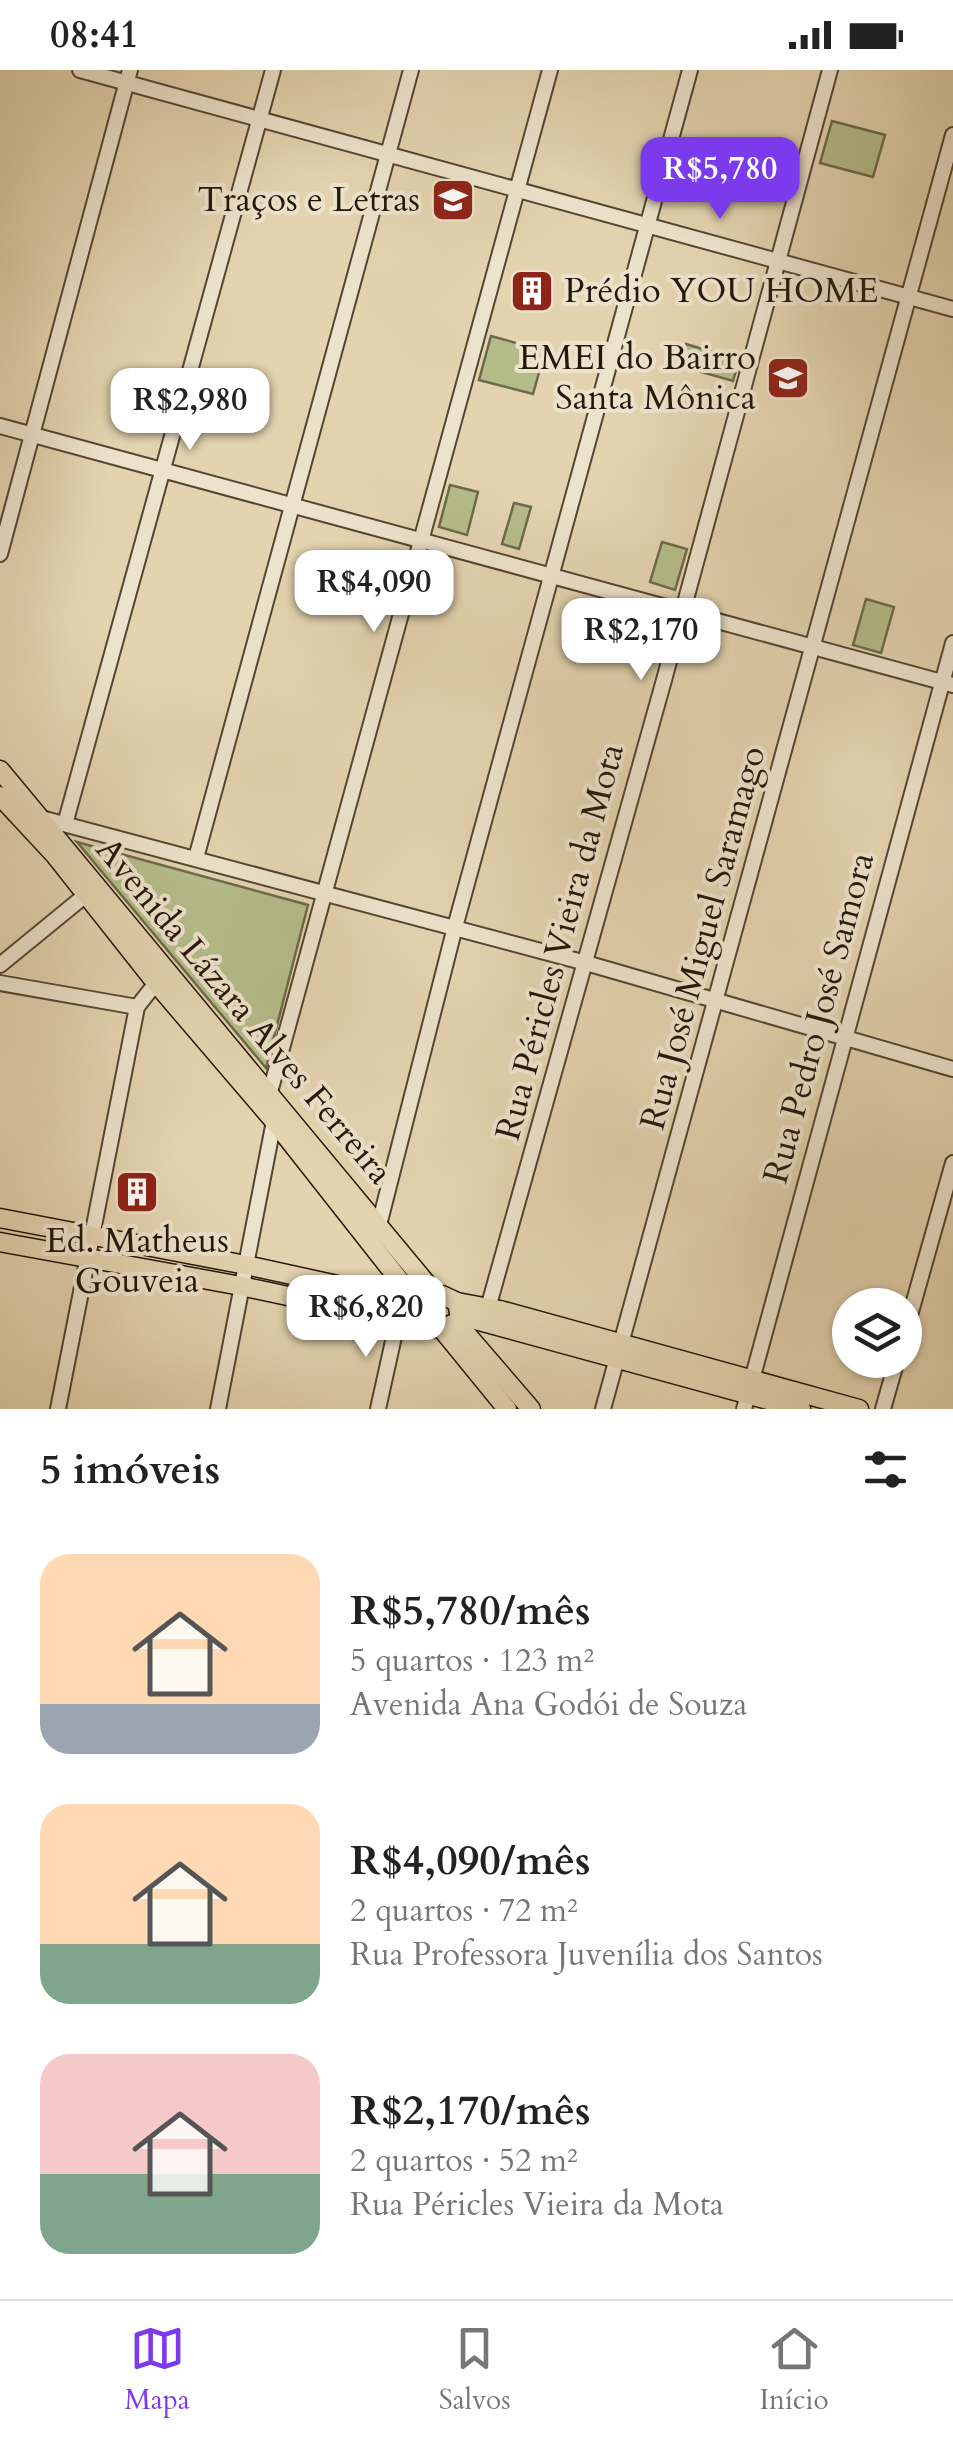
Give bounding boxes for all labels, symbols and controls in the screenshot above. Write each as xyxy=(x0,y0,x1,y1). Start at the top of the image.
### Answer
text: 08:41 xyxy=(50,9,139,61)
pin: R$5,780 xyxy=(628,137,812,222)
text: R$5,780 xyxy=(663,147,777,191)
place label: Traços e Letras xyxy=(197,176,420,224)
school or university icon: Traços e Letras xyxy=(430,177,476,223)
place label: Prédio YOU HOME xyxy=(564,267,879,315)
building icon: Prédio YOU HOME xyxy=(509,268,555,314)
place label: EMEI do Bairro Santa Mônica xyxy=(518,334,756,422)
school or university icon: EMEI do Bairro Santa Mônica xyxy=(765,355,811,401)
pin: R$2,980 xyxy=(98,368,282,453)
text: R$2,980 xyxy=(133,378,247,422)
pin: R$4,090 xyxy=(282,550,466,635)
text: R$4,090 xyxy=(317,560,431,604)
pin: R$2,170 xyxy=(549,598,733,683)
text: R$2,170 xyxy=(584,608,698,652)
street label: Rua Péricles Vieira da Mota xyxy=(484,738,636,1146)
street label: Rua José Miguel Saramago xyxy=(629,741,777,1135)
street label: Avenida Lázara Alves Ferreira xyxy=(84,827,404,1195)
street label: Rua Pedro José Samora xyxy=(752,847,886,1189)
building icon: Ed. Matheus Gouveia xyxy=(114,1169,160,1215)
place label: Ed. Matheus Gouveia xyxy=(45,1217,229,1305)
pin: R$6,820 xyxy=(274,1275,458,1360)
text: R$6,820 xyxy=(309,1285,423,1329)
map controls xyxy=(832,1288,922,1378)
button: layers xyxy=(832,1288,922,1378)
text: 5 imóveis xyxy=(40,1441,220,1498)
icon: filters xyxy=(858,1442,913,1497)
text: R$5,780/mês xyxy=(350,1582,591,1639)
icon: home xyxy=(120,1594,240,1714)
text: 5 quartos · 123 m² xyxy=(350,1639,594,1683)
text: Avenida Ana Godói de Souza xyxy=(350,1683,747,1727)
text: R$4,090/mês xyxy=(350,1832,591,1889)
icon: home xyxy=(120,1844,240,1964)
text: 2 quartos · 72 m² xyxy=(350,1889,578,1933)
text: Rua Professora Juvenília dos Santos xyxy=(350,1933,823,1977)
text: R$2,170/mês xyxy=(350,2082,591,2139)
icon: home xyxy=(120,2094,240,2214)
text: 2 quartos · 52 m² xyxy=(350,2139,578,2183)
text: Rua Péricles Vieira da Mota xyxy=(350,2183,724,2227)
tab: Mapa xyxy=(124,2321,190,2419)
tab: Salvos xyxy=(439,2321,511,2419)
tab: Início xyxy=(759,2321,829,2419)

